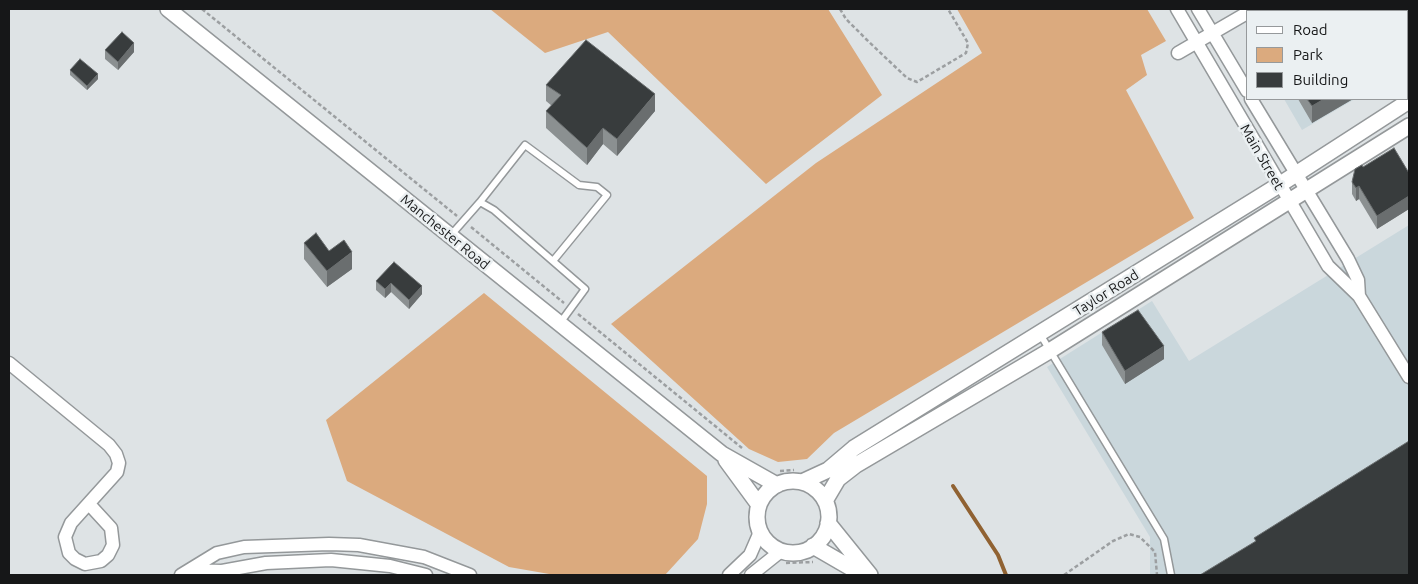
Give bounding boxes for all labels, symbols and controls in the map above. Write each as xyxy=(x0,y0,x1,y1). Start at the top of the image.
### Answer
legend xyxy=(1246,10,1408,100)
text: Road xyxy=(1293,21,1328,38)
text: Park xyxy=(1293,46,1323,63)
text: Building xyxy=(1293,71,1348,88)
street label: Main Street xyxy=(1236,121,1288,193)
street label: Manchester Road xyxy=(397,191,493,273)
street label: Taylor Road xyxy=(1070,266,1142,320)

